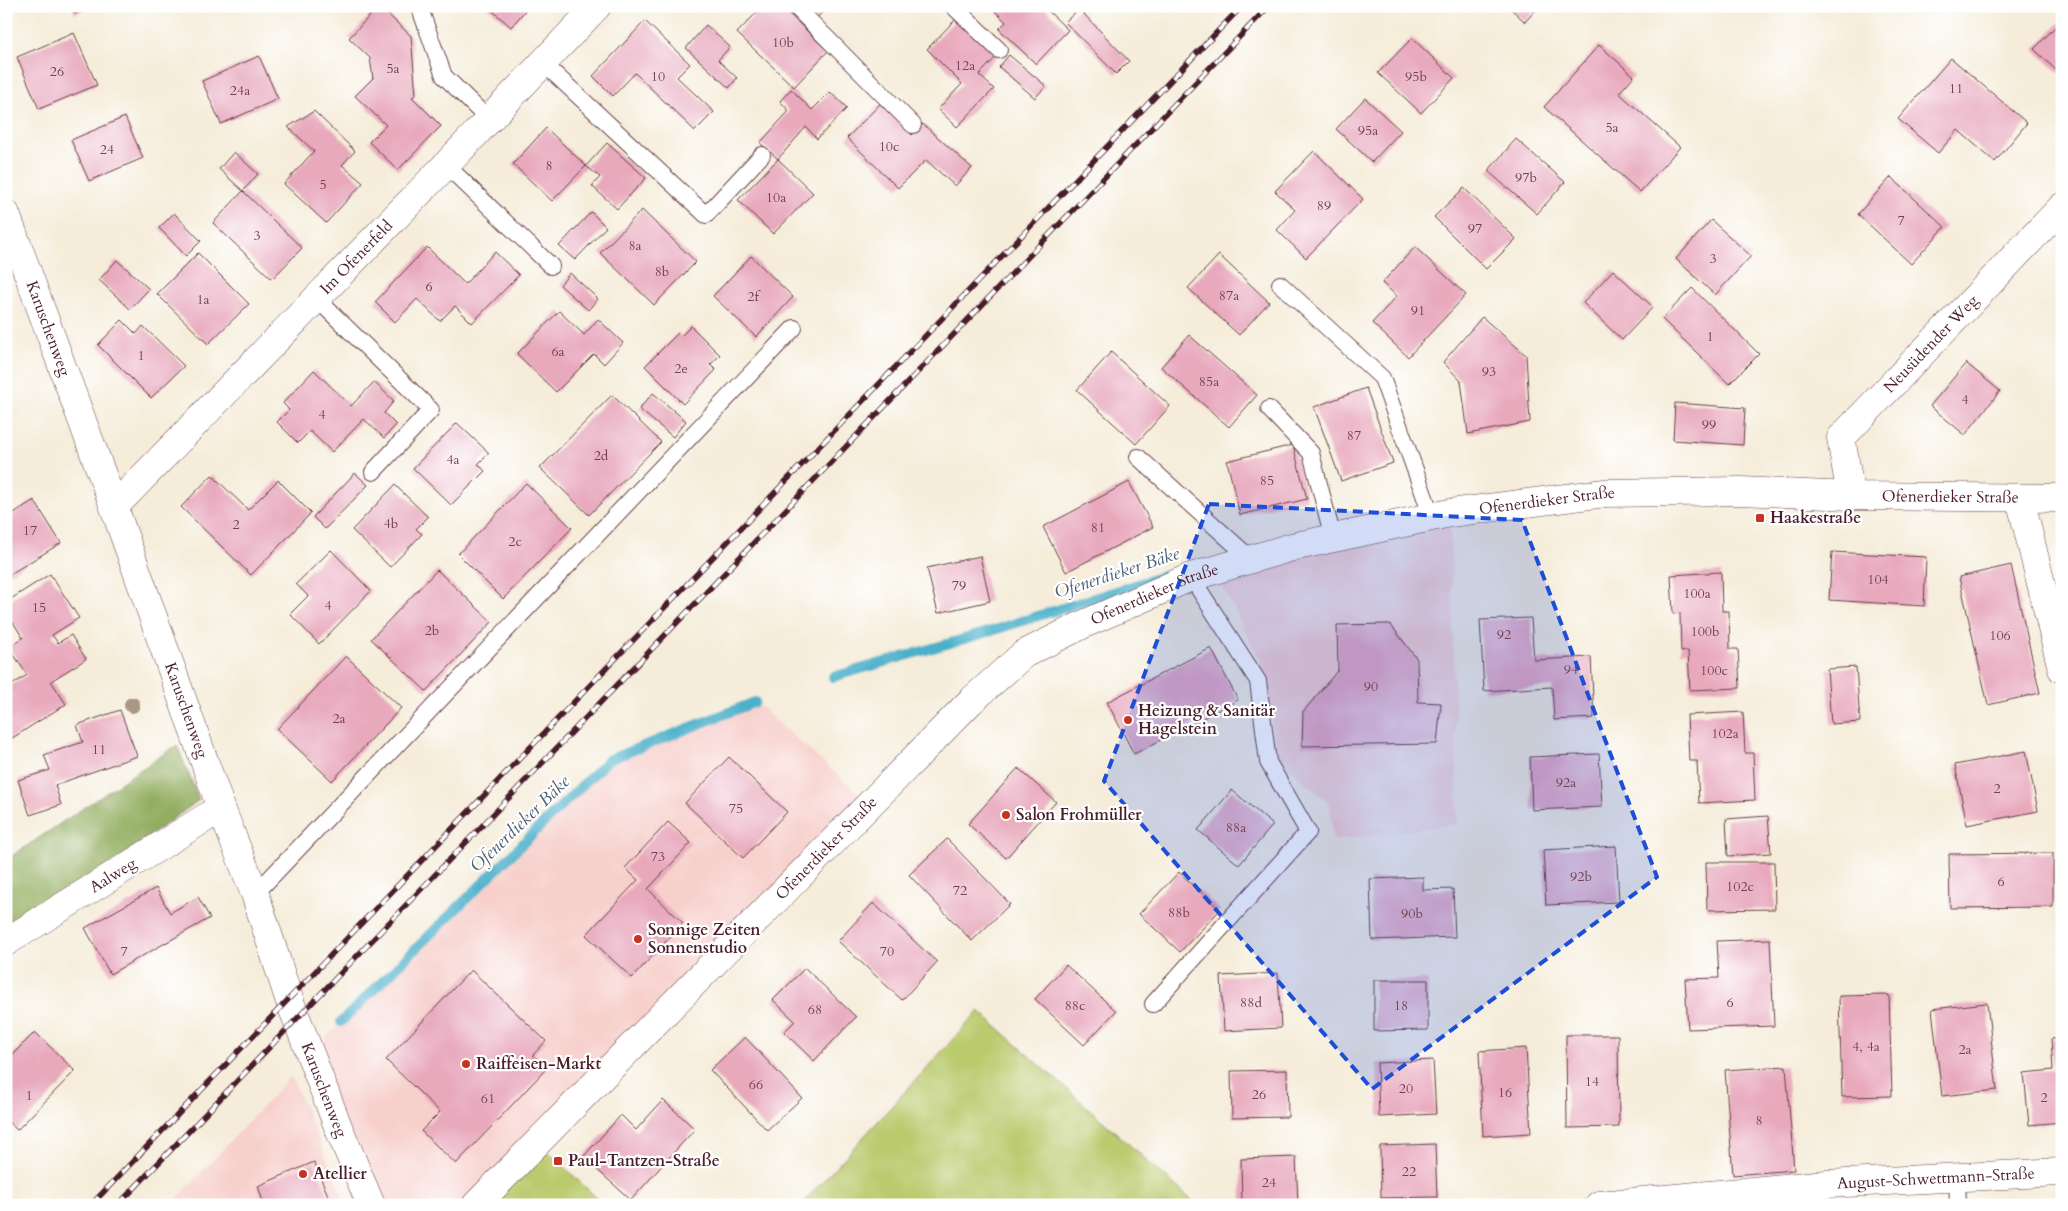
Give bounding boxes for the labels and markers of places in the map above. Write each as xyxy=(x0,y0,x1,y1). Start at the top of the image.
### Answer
place label: Haakestraße xyxy=(1770,507,1861,529)
marker: Haakestraße xyxy=(1754,512,1766,524)
place label: Heizung & Sanitär Hagelstein xyxy=(1138,700,1276,740)
marker: Heizung & Sanitär Hagelstein xyxy=(1122,714,1134,726)
place label: Salon Frohmüller xyxy=(1016,804,1142,826)
marker: Salon Frohmüller xyxy=(1000,809,1012,821)
place label: Sonnige Zeiten Sonnenstudio xyxy=(648,919,761,959)
marker: Sonnige Zeiten Sonnenstudio xyxy=(632,933,644,945)
place label: Raiffeisen-Markt xyxy=(476,1053,602,1075)
marker: Raiffeisen-Markt xyxy=(460,1058,472,1070)
place label: Paul-Tantzen-Straße xyxy=(568,1150,720,1172)
marker: Paul-Tantzen-Straße xyxy=(552,1155,564,1167)
place label: Atellier xyxy=(313,1163,367,1185)
marker: Atellier xyxy=(297,1168,309,1180)

